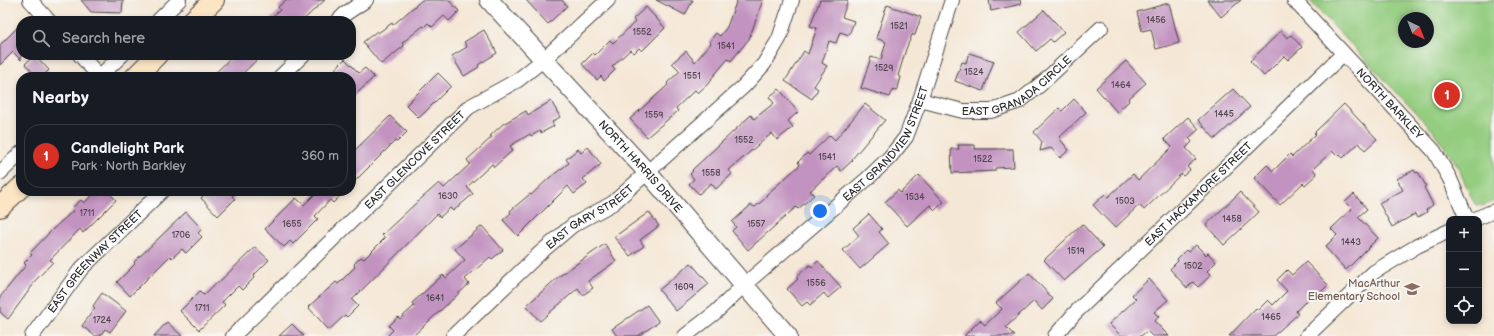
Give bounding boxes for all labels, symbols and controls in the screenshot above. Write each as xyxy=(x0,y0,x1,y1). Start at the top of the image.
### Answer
north arrow xyxy=(1398,12,1434,48)
house number: 1456 xyxy=(1146,15,1166,26)
search box xyxy=(16,16,356,60)
house number: 1521 xyxy=(890,21,908,32)
icon: search xyxy=(30,27,52,49)
house number: 1552 xyxy=(632,27,652,38)
text: Search here xyxy=(62,29,145,48)
house number: 1541 xyxy=(717,41,735,52)
street label: EAST GRANADA CIRCLE xyxy=(962,53,1074,118)
house number: 1529 xyxy=(874,63,894,74)
street label: NORTH BARKLEY xyxy=(1354,66,1426,142)
house number: 1524 xyxy=(964,67,984,78)
house number: 1551 xyxy=(683,71,701,82)
house number: 1464 xyxy=(1111,80,1131,91)
pin: 1 xyxy=(1434,80,1460,110)
street label: EAST GRANDVIEW STREET xyxy=(840,84,931,204)
text: Nearby xyxy=(32,88,89,108)
street label: EAST GLENCOVE STREET xyxy=(362,108,468,212)
house number: 1445 xyxy=(1214,109,1234,120)
house number: 1559 xyxy=(645,110,664,121)
street label: NORTH HARRIS DRIVE xyxy=(596,118,685,215)
house number: 1552 xyxy=(734,135,754,146)
text: Candlelight Park xyxy=(71,139,184,158)
street label: EAST HACKAMORE STREET xyxy=(1142,139,1255,249)
text: 1 xyxy=(43,148,49,164)
text: 360 m xyxy=(301,148,339,164)
house number: 1541 xyxy=(818,152,836,163)
house number: 1522 xyxy=(973,154,993,165)
text: Park · North Barkley xyxy=(71,158,186,174)
house number: 1558 xyxy=(701,168,721,179)
street label: EAST GARY STREET xyxy=(544,182,636,252)
house number: 1630 xyxy=(438,191,458,202)
house number: 1534 xyxy=(905,192,925,203)
house number: 1503 xyxy=(1115,196,1135,207)
your location xyxy=(810,201,830,221)
street label: EAST GREENWAY STREET xyxy=(45,207,146,316)
house number: 1711 xyxy=(80,208,94,219)
house number: 1458 xyxy=(1222,214,1242,225)
map controls xyxy=(1446,216,1482,324)
button: + xyxy=(1446,216,1482,252)
house number: 1655 xyxy=(282,219,302,230)
house number: 1557 xyxy=(747,219,766,230)
house number: 1706 xyxy=(172,230,191,241)
house number: 1443 xyxy=(1341,237,1361,248)
house number: 1519 xyxy=(1067,246,1085,257)
button: − xyxy=(1446,252,1482,288)
house number: 1502 xyxy=(1183,261,1203,272)
place label: MacArthur Elementary School xyxy=(1308,277,1401,303)
house number: 1556 xyxy=(806,278,826,289)
school or university icon: MacArthur Elementary School xyxy=(1403,280,1421,298)
house number: 1609 xyxy=(674,282,694,293)
button: locate xyxy=(1446,288,1482,324)
house number: 1641 xyxy=(426,293,444,304)
house number: 1711 xyxy=(195,303,209,314)
house number: 1465 xyxy=(1261,312,1281,323)
house number: 1724 xyxy=(93,315,112,326)

